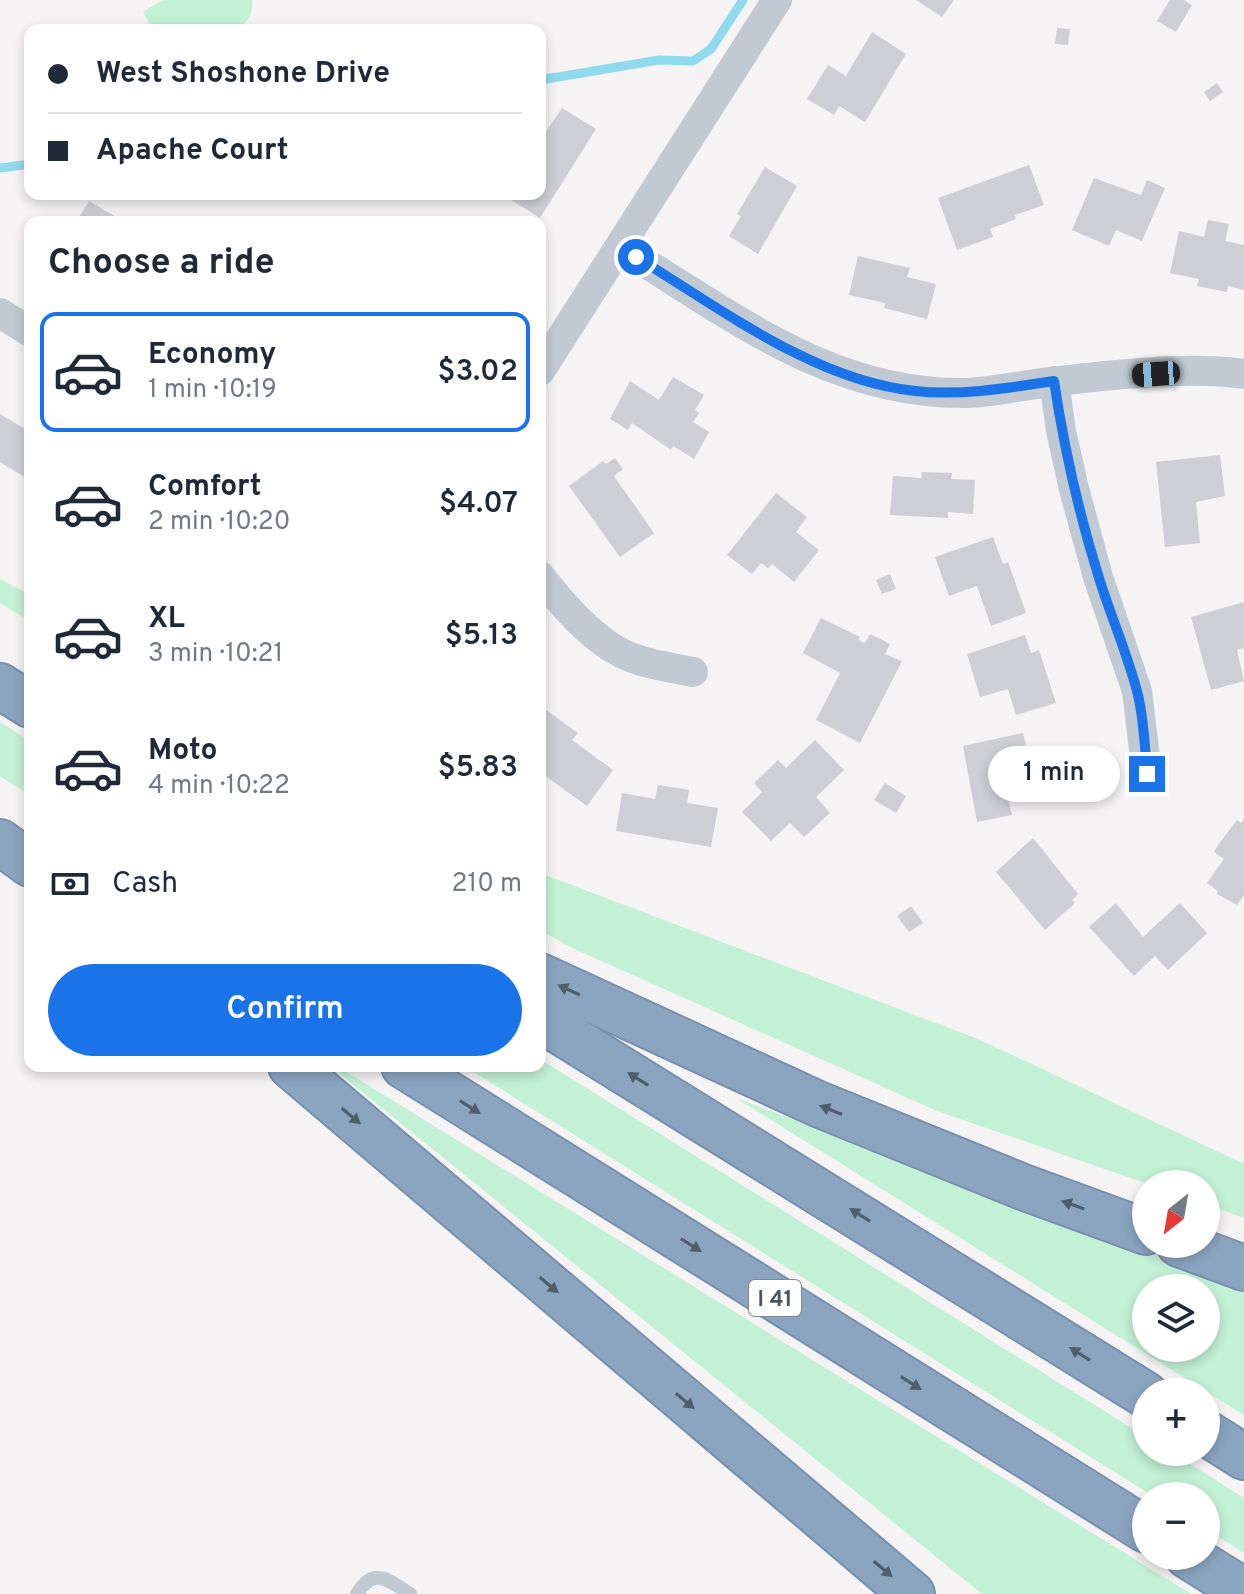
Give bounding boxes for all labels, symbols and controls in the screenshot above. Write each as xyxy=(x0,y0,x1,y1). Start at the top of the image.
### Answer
text: West Shoshone Drive xyxy=(96,56,390,93)
text: Apache Court xyxy=(96,133,288,170)
route start xyxy=(618,239,654,275)
text: Choose a ride xyxy=(48,241,274,287)
icon: car xyxy=(52,336,124,408)
text: Economy xyxy=(148,337,276,374)
text: $3.02 xyxy=(438,354,518,391)
car xyxy=(1131,360,1181,388)
text: 1 min · 10:19 xyxy=(148,374,277,407)
icon: car xyxy=(52,468,124,540)
text: Comfort xyxy=(148,469,261,506)
text: $4.07 xyxy=(439,486,518,523)
text: 2 min · 10:20 xyxy=(148,506,290,539)
icon: car xyxy=(52,600,124,672)
text: XL xyxy=(148,601,185,638)
text: $5.13 xyxy=(445,618,518,655)
text: 3 min · 10:21 xyxy=(148,638,283,671)
icon: car xyxy=(52,732,124,804)
text: Moto xyxy=(148,733,218,770)
callout: 1 min xyxy=(987,746,1119,802)
text: $5.83 xyxy=(438,750,518,787)
route end xyxy=(1129,756,1165,792)
text: 1 min xyxy=(1023,757,1085,790)
text: 4 min · 10:22 xyxy=(148,770,290,803)
icon: cash xyxy=(48,862,92,906)
text: Cash xyxy=(112,866,178,903)
text: 210 m xyxy=(452,868,522,901)
button: Confirm xyxy=(48,964,522,1056)
one-way arrow xyxy=(557,983,581,997)
one-way arrow xyxy=(627,1073,649,1087)
one-way arrow xyxy=(459,1100,481,1114)
one-way arrow xyxy=(819,1103,843,1116)
one-way arrow xyxy=(341,1107,361,1124)
north arrow xyxy=(1132,1170,1220,1258)
map controls xyxy=(1132,1170,1220,1570)
one-way arrow xyxy=(1061,1199,1085,1211)
one-way arrow xyxy=(849,1209,871,1223)
one-way arrow xyxy=(680,1238,701,1253)
button: layers xyxy=(1132,1274,1220,1362)
one-way arrow xyxy=(539,1276,559,1293)
road number: I 41 xyxy=(749,1280,801,1316)
one-way arrow xyxy=(1069,1347,1091,1361)
one-way arrow xyxy=(900,1376,922,1390)
button: + xyxy=(1132,1378,1220,1466)
one-way arrow xyxy=(675,1392,695,1409)
button: − xyxy=(1132,1482,1220,1570)
one-way arrow xyxy=(874,1560,893,1578)

